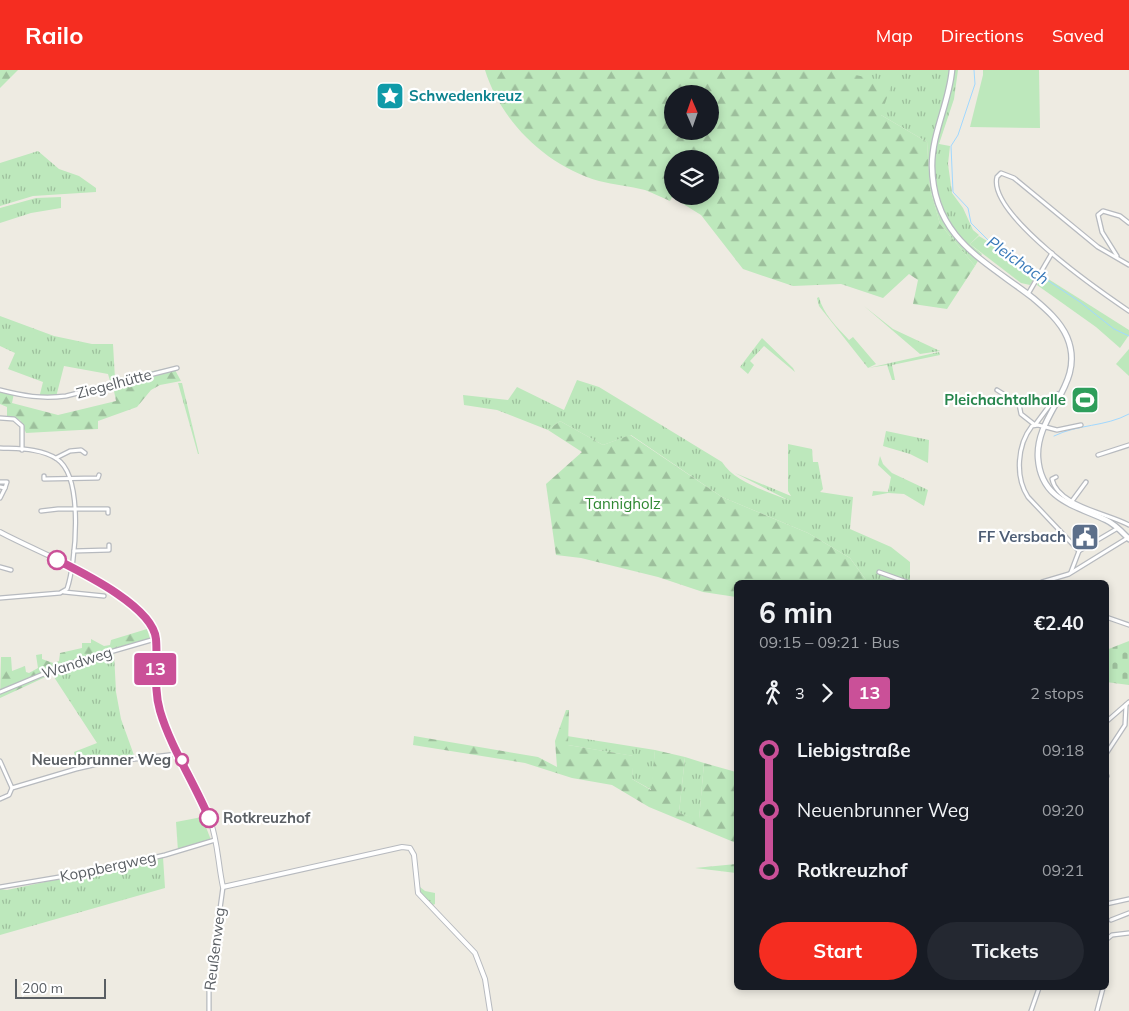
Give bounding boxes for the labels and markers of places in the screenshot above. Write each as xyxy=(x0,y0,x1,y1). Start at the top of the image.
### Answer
place icon: Schwedenkreuz xyxy=(375,81,405,111)
place label: Schwedenkreuz xyxy=(409,86,522,105)
sports icon: Pleichachtalhalle xyxy=(1070,385,1100,415)
place label: Pleichachtalhalle xyxy=(944,390,1066,409)
public building icon: FF Versbach xyxy=(1070,522,1100,552)
place label: FF Versbach xyxy=(978,527,1066,546)
unlabelled marker xyxy=(47,550,67,570)
place label: Neuenbrunner Weg xyxy=(31,750,171,769)
marker: Neuenbrunner Weg xyxy=(175,753,189,767)
marker: Rotkreuzhof xyxy=(199,808,219,828)
place label: Rotkreuzhof xyxy=(223,808,311,827)

